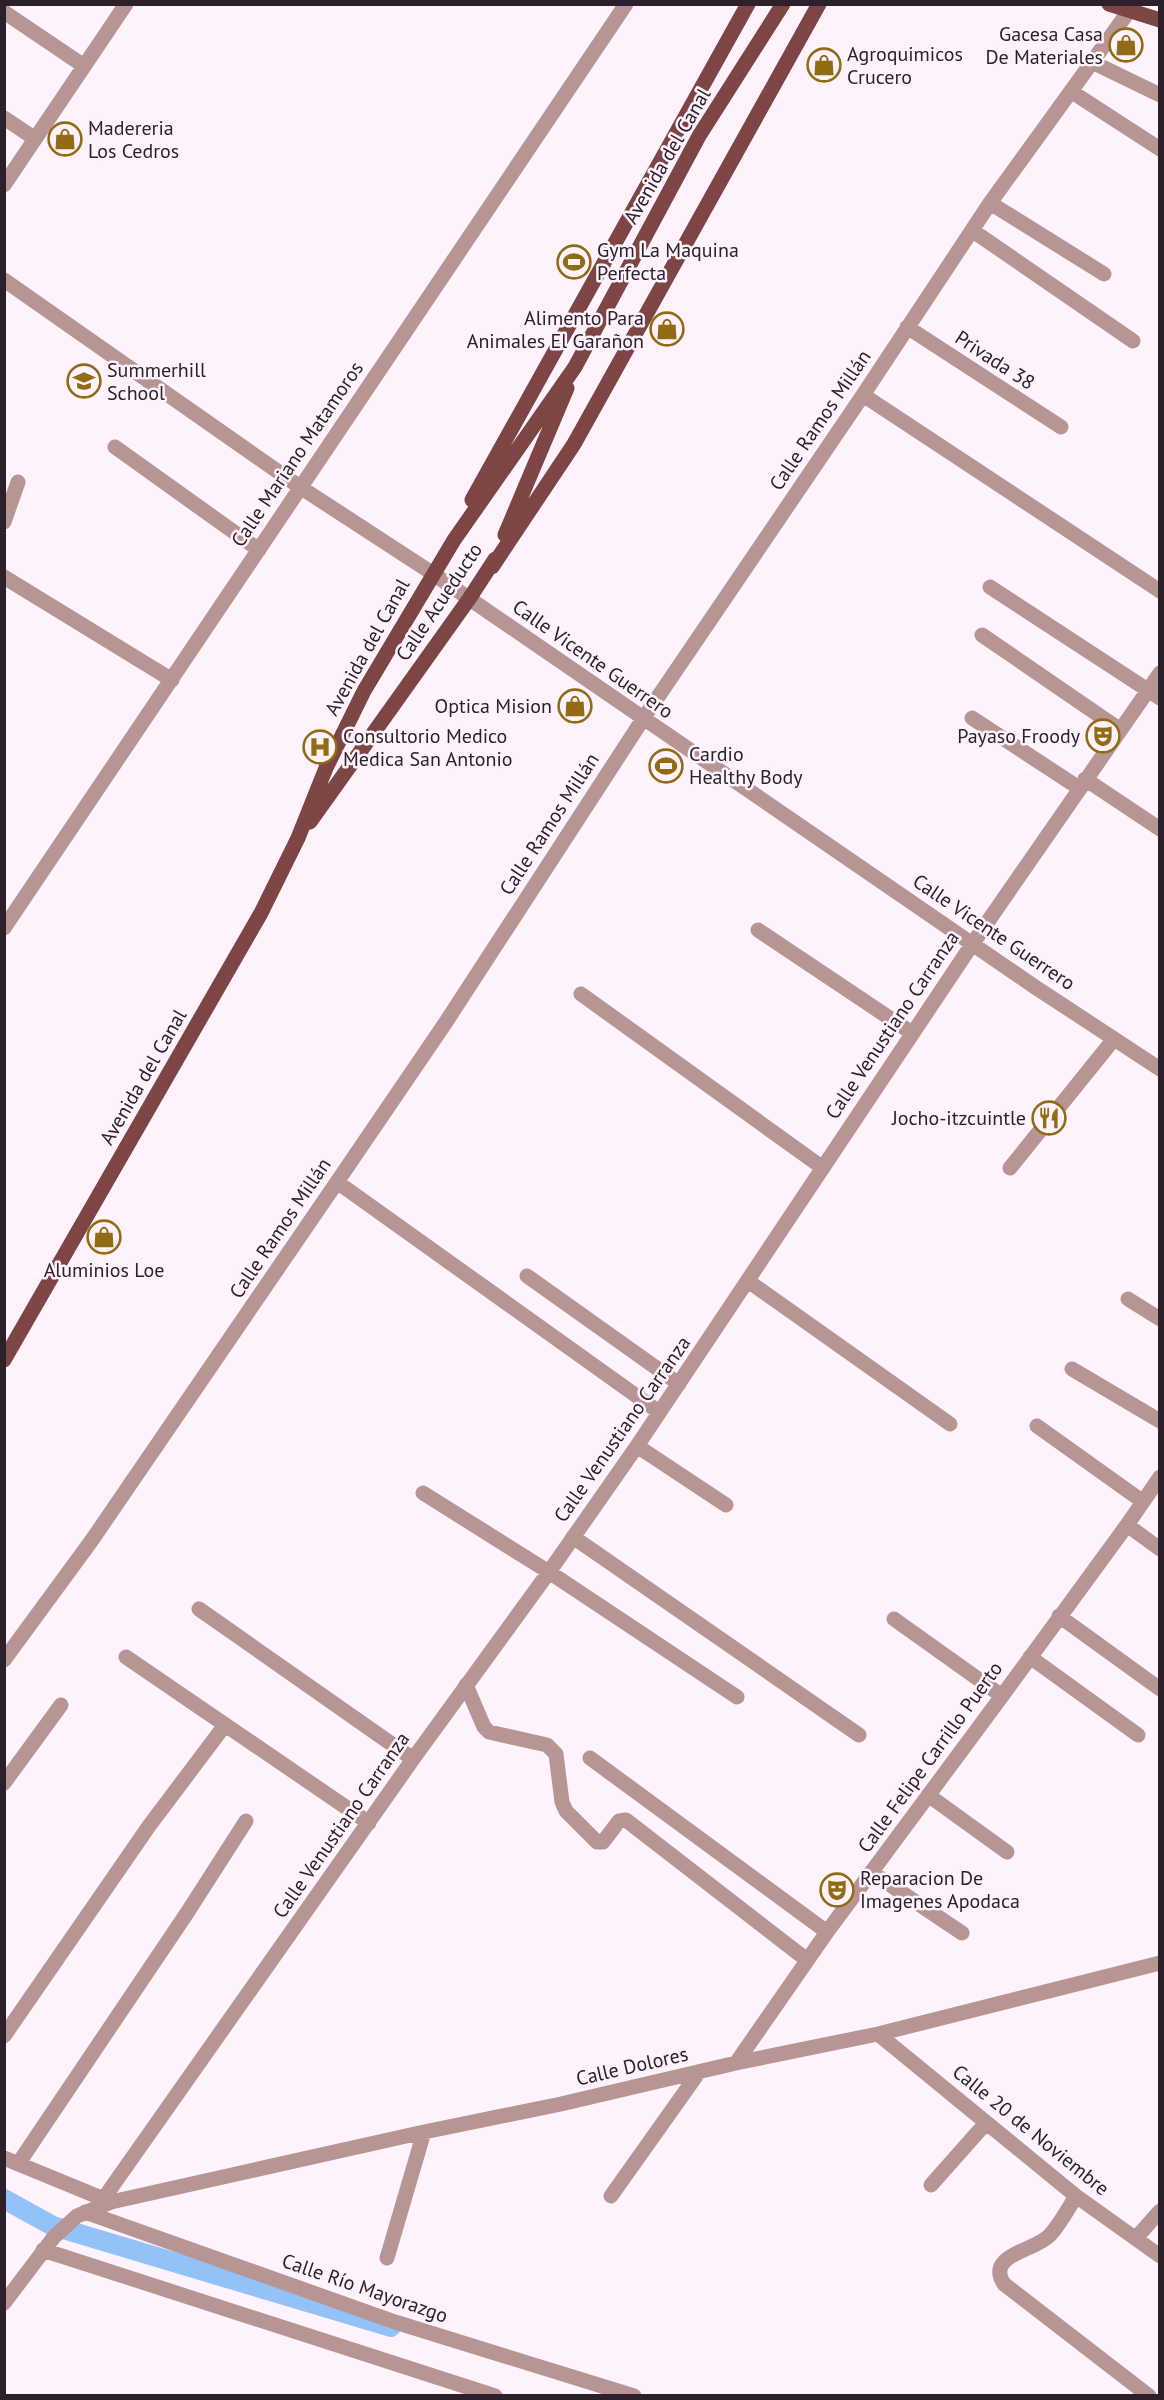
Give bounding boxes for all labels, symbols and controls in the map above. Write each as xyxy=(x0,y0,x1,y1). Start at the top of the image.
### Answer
place label: Gacesa Casa De Materiales xyxy=(985,21,1103,70)
shop icon: Gacesa Casa De Materiales xyxy=(1108,27,1144,63)
place label: Agroquimicos Crucero xyxy=(847,41,963,90)
shop icon: Agroquimicos Crucero xyxy=(806,47,842,83)
street label: Avenida del Canal xyxy=(618,83,717,229)
place label: Madereria Los Cedros xyxy=(88,115,179,164)
shop icon: Madereria Los Cedros xyxy=(47,121,83,157)
place label: Gym La Maquina Perfecta xyxy=(597,237,739,286)
sports icon: Gym La Maquina Perfecta xyxy=(556,244,592,280)
place label: Alimento Para Animales El Garañon xyxy=(467,305,644,354)
shop icon: Alimento Para Animales El Garañon xyxy=(649,311,685,347)
street label: Privada 38 xyxy=(950,325,1040,395)
street label: Calle Ramos Millán xyxy=(763,345,877,495)
street label: Calle Mariano Matamoros xyxy=(225,356,369,552)
place label: Summerhill School xyxy=(107,357,206,406)
school or university icon: Summerhill School xyxy=(66,363,102,399)
street label: Calle Acueducto xyxy=(390,538,488,666)
street label: Avenida del Canal xyxy=(319,574,415,720)
street label: Calle Vicente Guerrero xyxy=(508,594,678,724)
shop icon: Optica Mision xyxy=(557,688,593,724)
place label: Optica Mision xyxy=(434,693,552,719)
theatre icon: Payaso Froody xyxy=(1085,718,1121,754)
place label: Consultorio Medico Medica San Antonio xyxy=(343,723,513,772)
place label: Payaso Froody xyxy=(957,723,1081,749)
hospital icon: Consultorio Medico Medica San Antonio xyxy=(302,729,338,765)
place label: Cardio Healthy Body xyxy=(689,741,803,790)
street label: Calle Ramos Millán xyxy=(493,748,605,900)
sports icon: Cardio Healthy Body xyxy=(648,748,684,784)
street label: Calle Vicente Guerrero xyxy=(908,868,1080,996)
street label: Calle Venustiano Carranza xyxy=(819,926,965,1124)
street label: Avenida del Canal xyxy=(94,1004,193,1150)
restaurant icon: Jocho-itzcuintle xyxy=(1031,1100,1067,1136)
place label: Jocho-itzcuintle xyxy=(891,1105,1026,1131)
street label: Calle Ramos Millán xyxy=(223,1153,337,1303)
shop icon: Aluminios Loe xyxy=(86,1219,122,1255)
place label: Aluminios Loe xyxy=(44,1257,164,1283)
street label: Calle Venustiano Carranza xyxy=(548,1331,696,1527)
street label: Calle Felipe Carrillo Puerto xyxy=(852,1656,1008,1858)
street label: Calle Venustiano Carranza xyxy=(267,1727,415,1923)
place label: Reparacion De Imagenes Apodaca xyxy=(860,1865,1020,1914)
theatre icon: Reparacion De Imagenes Apodaca xyxy=(819,1872,855,1908)
street label: Calle Dolores xyxy=(574,2041,690,2091)
street label: Calle 20 de Noviembre xyxy=(947,2059,1115,2201)
street label: Calle Río Mayorazgo xyxy=(279,2247,451,2329)

